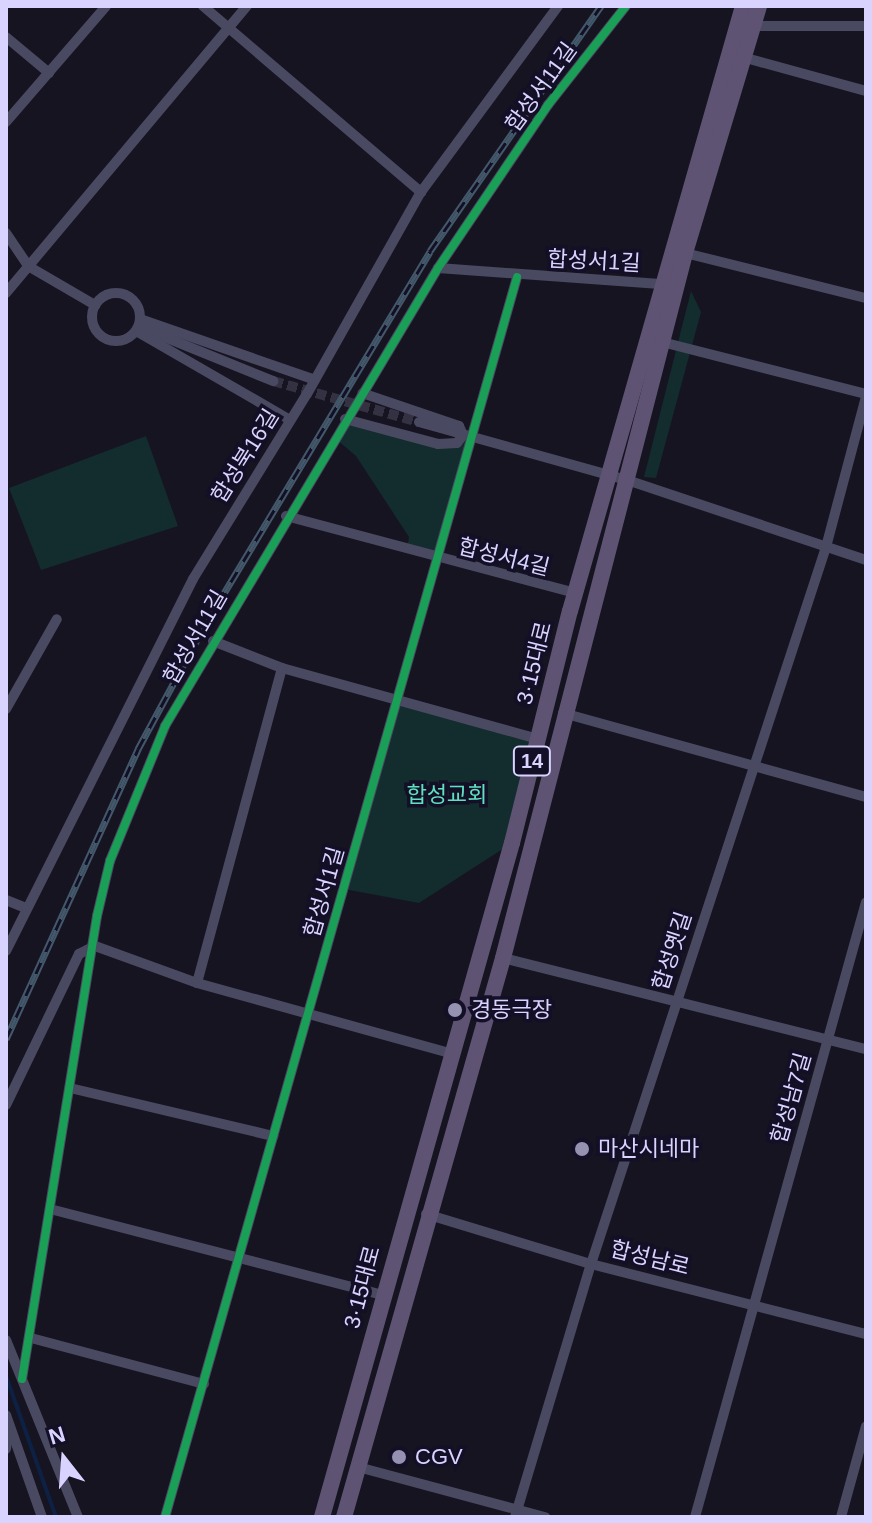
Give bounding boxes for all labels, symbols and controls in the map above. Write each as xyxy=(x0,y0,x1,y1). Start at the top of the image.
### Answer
street label: 합성서11길 xyxy=(500,37,582,137)
street label: 합성서1길 xyxy=(547,245,641,277)
street label: 합성북16길 xyxy=(206,404,284,508)
street label: 합성서4길 xyxy=(456,533,552,581)
street label: 합성서11길 xyxy=(158,585,232,689)
street label: 3·15대로 xyxy=(511,619,557,707)
road number: 14 xyxy=(512,745,552,777)
park label: 합성교회 xyxy=(407,782,487,808)
street label: 합성서1길 xyxy=(298,844,350,940)
street label: 합성옛길 xyxy=(647,908,697,994)
place label: 경동극장 xyxy=(471,997,552,1023)
marker: 경동극장 xyxy=(446,1001,464,1019)
street label: 합성남7길 xyxy=(765,1050,817,1146)
place label: 마산시네마 xyxy=(598,1136,699,1162)
marker: 마산시네마 xyxy=(573,1140,591,1158)
street label: 합성남로 xyxy=(608,1235,692,1281)
street label: 3·15대로 xyxy=(338,1243,386,1331)
north arrow xyxy=(24,1419,104,1499)
text: N xyxy=(46,1421,68,1450)
place label: CGV xyxy=(415,1444,463,1470)
marker: CGV xyxy=(390,1448,408,1466)

